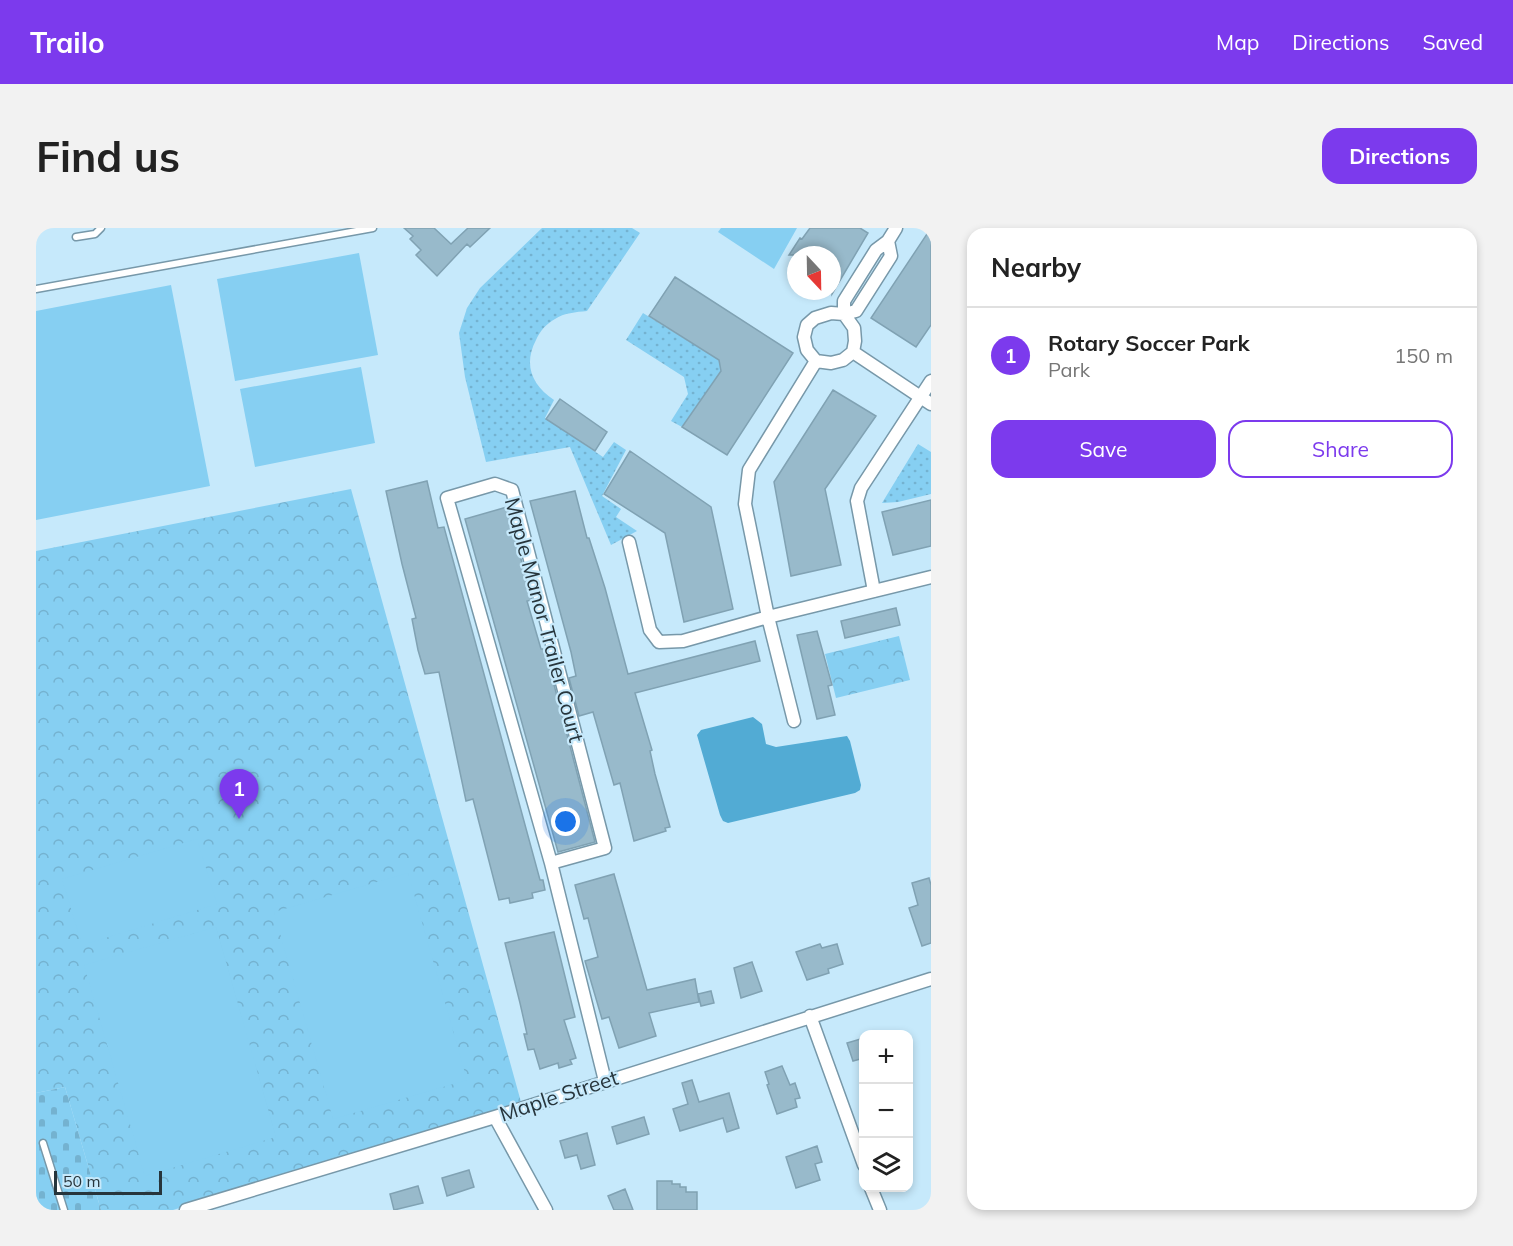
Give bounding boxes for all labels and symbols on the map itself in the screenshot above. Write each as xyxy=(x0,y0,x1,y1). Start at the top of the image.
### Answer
north arrow xyxy=(787,246,841,300)
street label: Maple Manor Trailer Court xyxy=(500,495,590,745)
pin: 1 xyxy=(220,770,258,819)
your location xyxy=(551,807,580,836)
street label: Maple Street xyxy=(496,1064,621,1126)
scale bar xyxy=(54,1168,162,1196)

